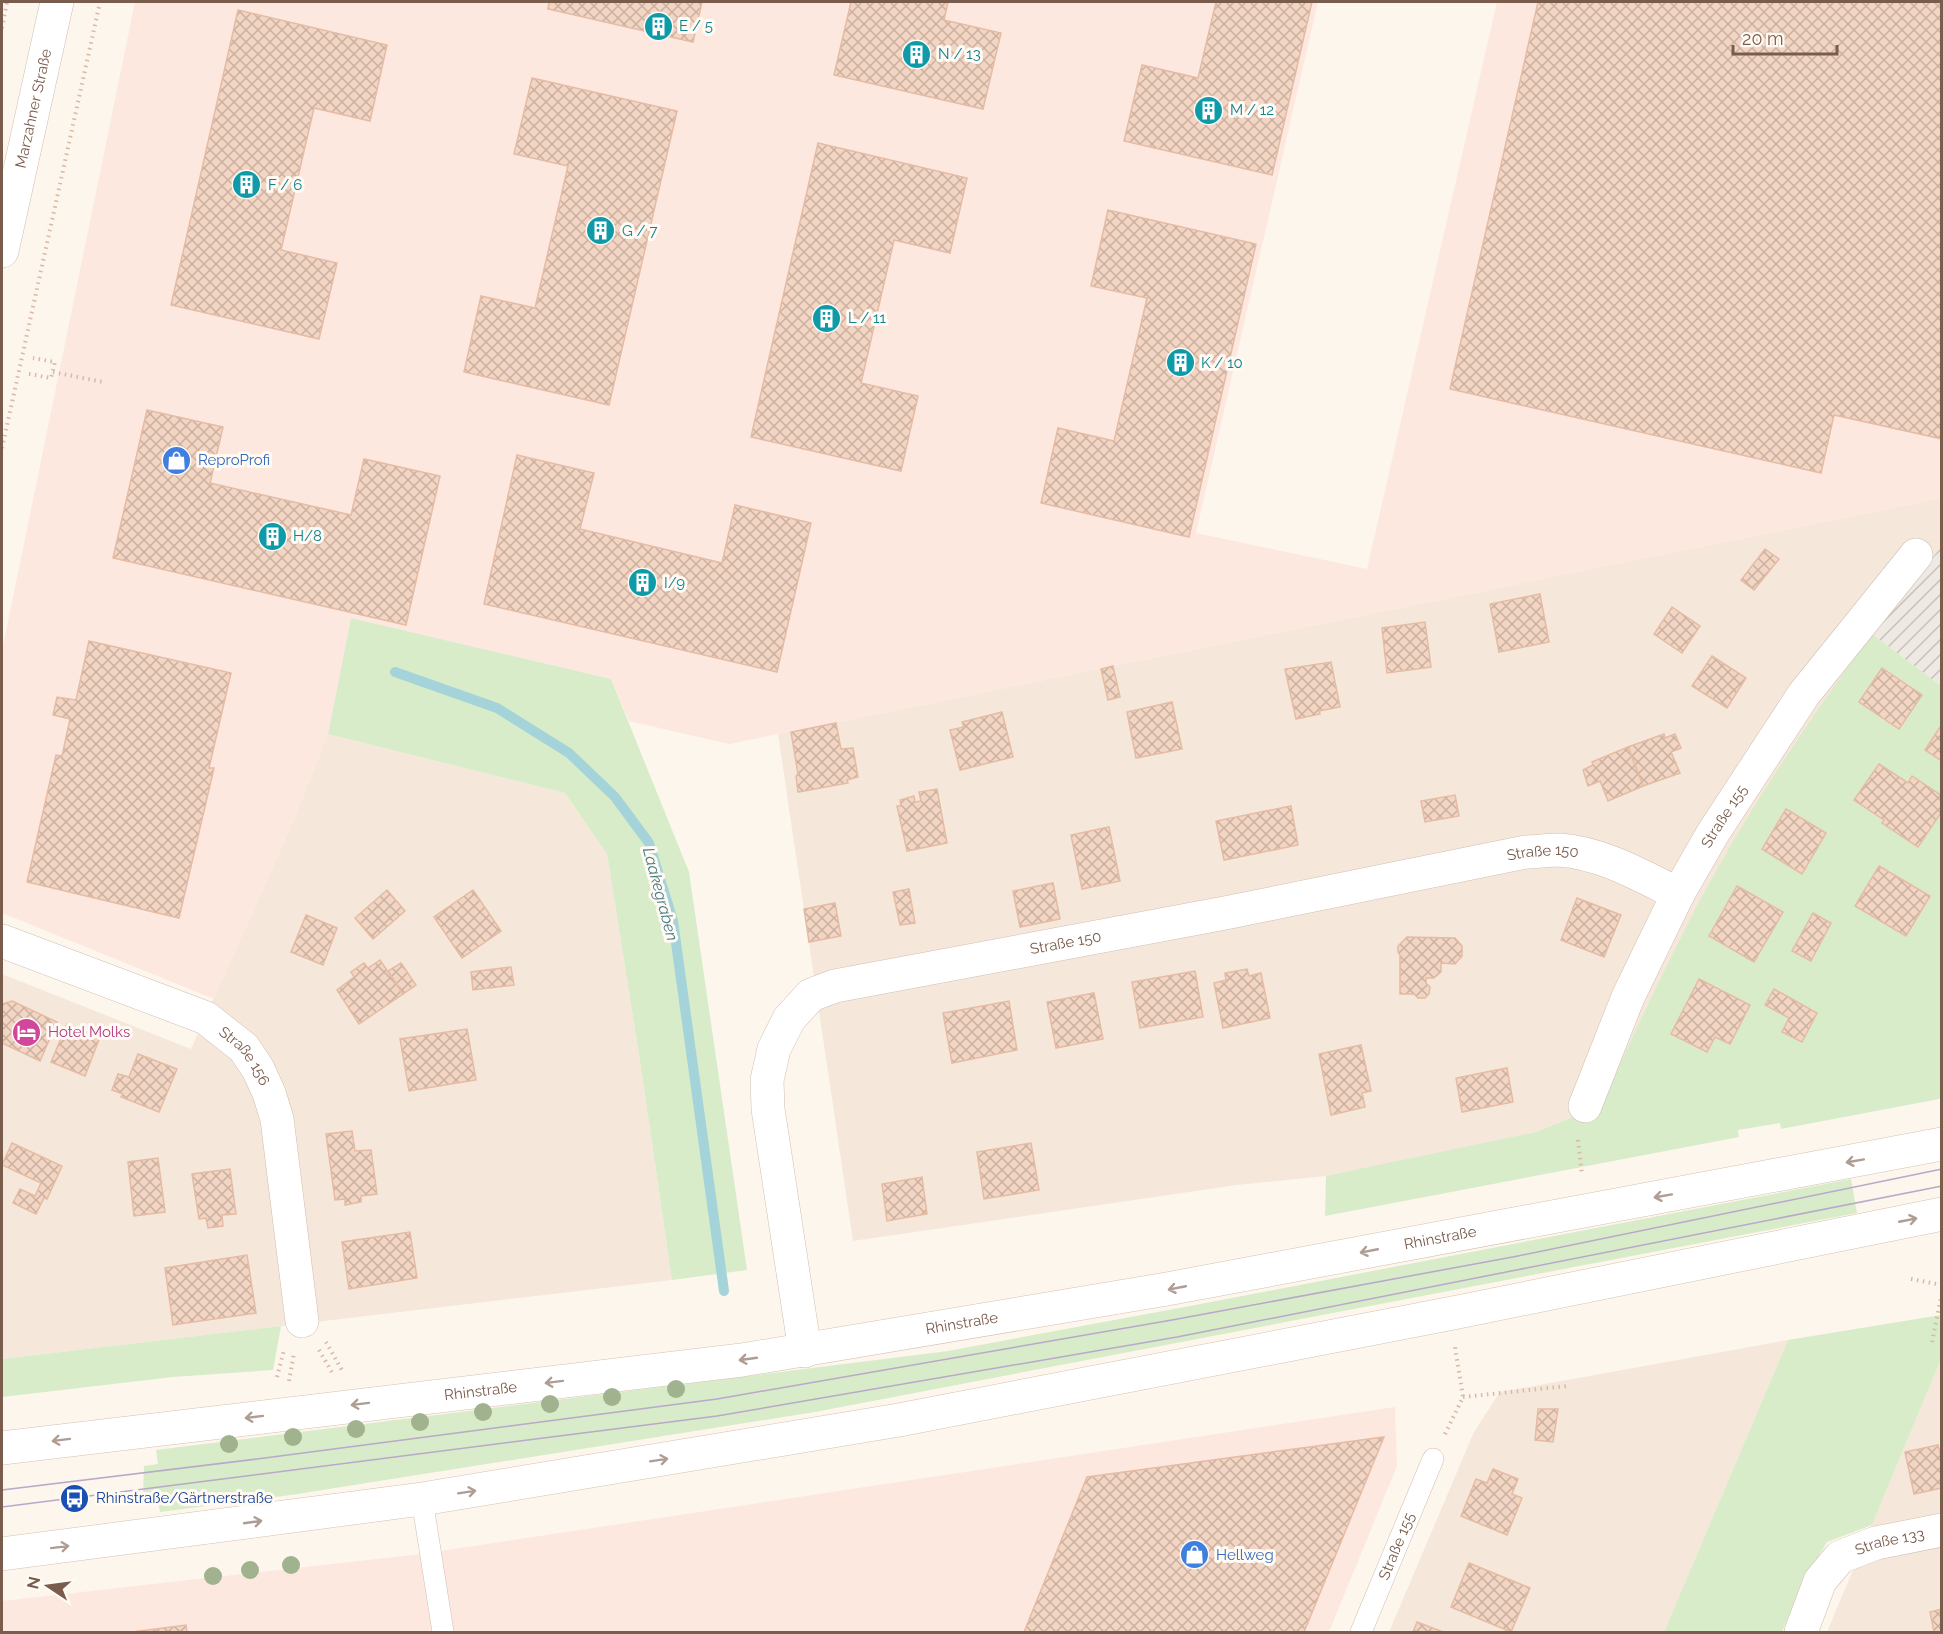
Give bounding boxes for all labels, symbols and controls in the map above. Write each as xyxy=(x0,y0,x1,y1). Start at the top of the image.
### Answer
building icon: E / 5 xyxy=(642,10,674,42)
place label: E / 5 xyxy=(679,17,713,35)
scale bar xyxy=(1733,18,1836,56)
text: 20 m xyxy=(1742,28,1784,49)
building icon: N / 13 xyxy=(901,38,933,70)
place label: N / 13 xyxy=(938,45,981,63)
street label: Marzahner Straße xyxy=(12,47,55,170)
building icon: M / 12 xyxy=(1193,94,1225,126)
place label: M / 12 xyxy=(1230,101,1274,119)
building icon: F / 6 xyxy=(231,169,263,201)
place label: F / 6 xyxy=(268,176,302,194)
building icon: G / 7 xyxy=(585,215,617,247)
place label: G / 7 xyxy=(622,222,657,240)
building icon: L / 11 xyxy=(811,302,843,334)
place label: L / 11 xyxy=(848,309,886,327)
building icon: K / 10 xyxy=(1164,347,1196,379)
place label: K / 10 xyxy=(1201,354,1243,372)
shop icon: ReproProfi xyxy=(161,444,193,476)
place label: ReproProfi xyxy=(198,451,270,469)
building icon: H/8 xyxy=(256,520,288,552)
place label: H/8 xyxy=(293,527,322,545)
building icon: I/9 xyxy=(627,567,659,599)
place label: I/9 xyxy=(664,574,685,592)
street label: Straße 155 xyxy=(1697,782,1751,851)
street label: Straße 150 xyxy=(1505,841,1580,865)
water label: Laakegraben xyxy=(639,845,682,943)
street label: Straße 150 xyxy=(1029,927,1103,958)
hotel icon: Hotel Molks xyxy=(11,1016,43,1048)
place label: Hotel Molks xyxy=(48,1023,130,1041)
street label: Straße 156 xyxy=(215,1023,273,1088)
one-way arrow xyxy=(1846,1155,1865,1166)
one-way arrow xyxy=(1654,1191,1674,1202)
one-way arrow xyxy=(1897,1214,1917,1225)
street label: Rhinstraße xyxy=(1402,1222,1478,1253)
one-way arrow xyxy=(1359,1246,1379,1257)
one-way arrow xyxy=(1168,1283,1187,1294)
street label: Rhinstraße xyxy=(924,1308,1000,1338)
one-way arrow xyxy=(738,1354,758,1365)
one-way arrow xyxy=(544,1377,564,1388)
street label: Rhinstraße xyxy=(443,1378,518,1404)
one-way arrow xyxy=(351,1399,371,1410)
one-way arrow xyxy=(245,1412,265,1423)
one-way arrow xyxy=(51,1435,71,1446)
one-way arrow xyxy=(649,1454,669,1465)
bus stop icon: Rhinstraße/Gärtnerstraße xyxy=(59,1482,91,1514)
one-way arrow xyxy=(456,1486,476,1497)
place label: Rhinstraße/Gärtnerstraße xyxy=(96,1489,273,1507)
street label: Straße 155 xyxy=(1375,1510,1419,1582)
one-way arrow xyxy=(243,1516,262,1527)
street label: Straße 133 xyxy=(1853,1525,1926,1559)
shop icon: Hellweg xyxy=(1179,1539,1211,1571)
one-way arrow xyxy=(49,1541,69,1552)
place label: Hellweg xyxy=(1216,1546,1274,1564)
north arrow xyxy=(18,1556,78,1616)
text: N xyxy=(23,1575,45,1591)

